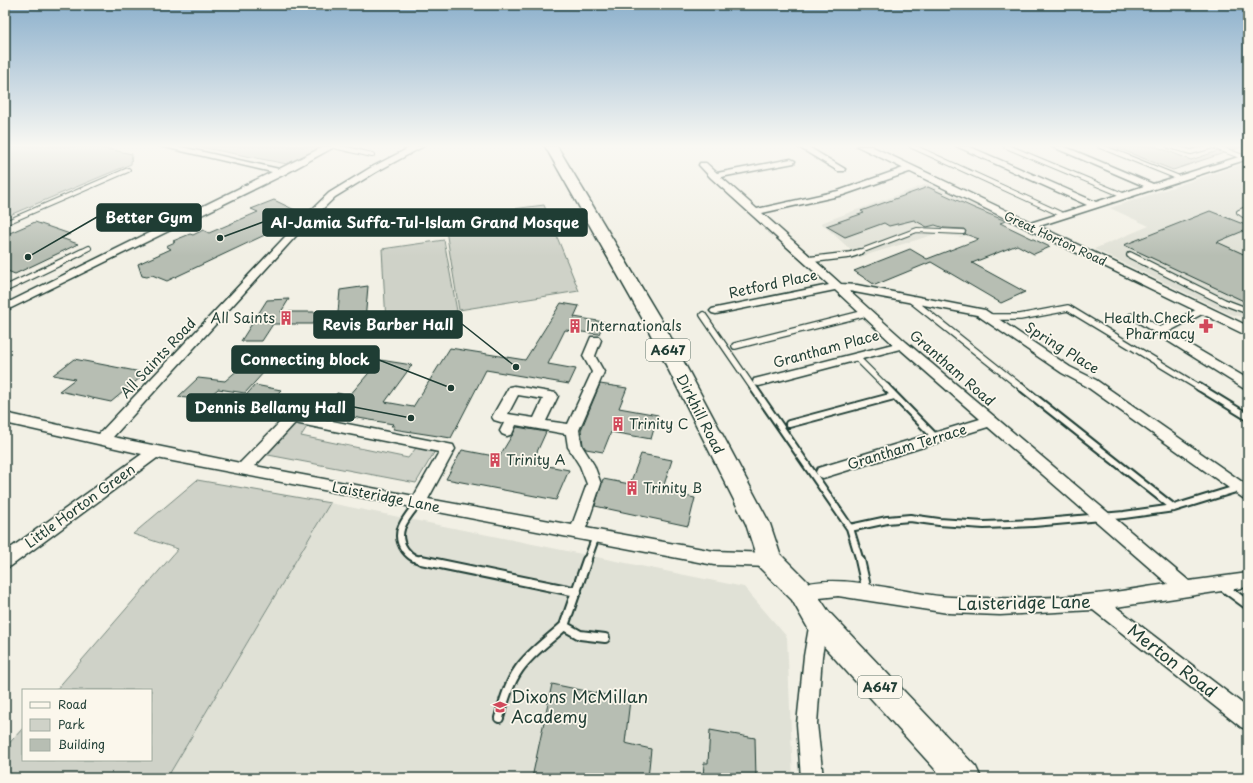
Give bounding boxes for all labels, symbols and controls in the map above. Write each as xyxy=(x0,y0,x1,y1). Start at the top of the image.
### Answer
callout: Better Gym xyxy=(97,204,201,231)
text: Better Gym xyxy=(105,205,193,228)
street label: Great Horton Road xyxy=(1001,206,1110,270)
callout: Al-Jamia Suffa-Tul-Islam Grand Mosque xyxy=(263,209,587,236)
text: Al-Jamia Suffa-Tul-Islam Grand Mosque xyxy=(271,210,579,233)
street label: Retford Place xyxy=(727,264,820,303)
place label: All Saints xyxy=(211,307,275,328)
place label: Health Check Pharmacy xyxy=(1104,307,1195,344)
building icon: All Saints xyxy=(278,310,294,326)
callout: Revis Barber Hall xyxy=(314,311,462,338)
text: Revis Barber Hall xyxy=(323,312,453,335)
street label: All Saints Road xyxy=(115,313,200,403)
place label: Internationals xyxy=(586,315,682,336)
street label: Spring Place xyxy=(1021,316,1103,379)
building icon: Internationals xyxy=(567,318,583,334)
pharmacy icon: Health Check Pharmacy xyxy=(1198,318,1214,334)
street label: Grantham Place xyxy=(771,324,881,373)
street label: Grantham Road xyxy=(905,325,1000,411)
road number: A647 xyxy=(646,339,690,361)
callout: Connecting block xyxy=(232,346,379,373)
text: Connecting block xyxy=(240,347,370,370)
street label: Dirkhill Road xyxy=(671,370,730,457)
callout: Dennis Bellamy Hall xyxy=(187,394,354,421)
text: Dennis Bellamy Hall xyxy=(194,395,346,418)
place label: Trinity C xyxy=(629,413,689,434)
building icon: Trinity C xyxy=(610,416,626,432)
street label: Grantham Terrace xyxy=(845,418,969,475)
place label: Trinity A xyxy=(506,449,566,470)
building icon: Trinity A xyxy=(487,452,503,468)
street label: Little Horton Green xyxy=(20,458,139,553)
street label: Laisteridge Lane xyxy=(330,476,442,517)
place label: Trinity B xyxy=(643,477,702,498)
building icon: Trinity B xyxy=(624,480,640,496)
street label: Laisteridge Lane xyxy=(957,588,1091,616)
street label: Merton Road xyxy=(1122,617,1223,703)
road number: A647 xyxy=(858,676,902,698)
place label: Dixons McMillan Academy xyxy=(511,683,648,729)
legend xyxy=(22,689,152,761)
text: Road xyxy=(58,695,87,713)
school or university icon: Dixons McMillan Academy xyxy=(492,699,508,715)
text: Park xyxy=(58,715,85,733)
text: Building xyxy=(58,735,105,753)

